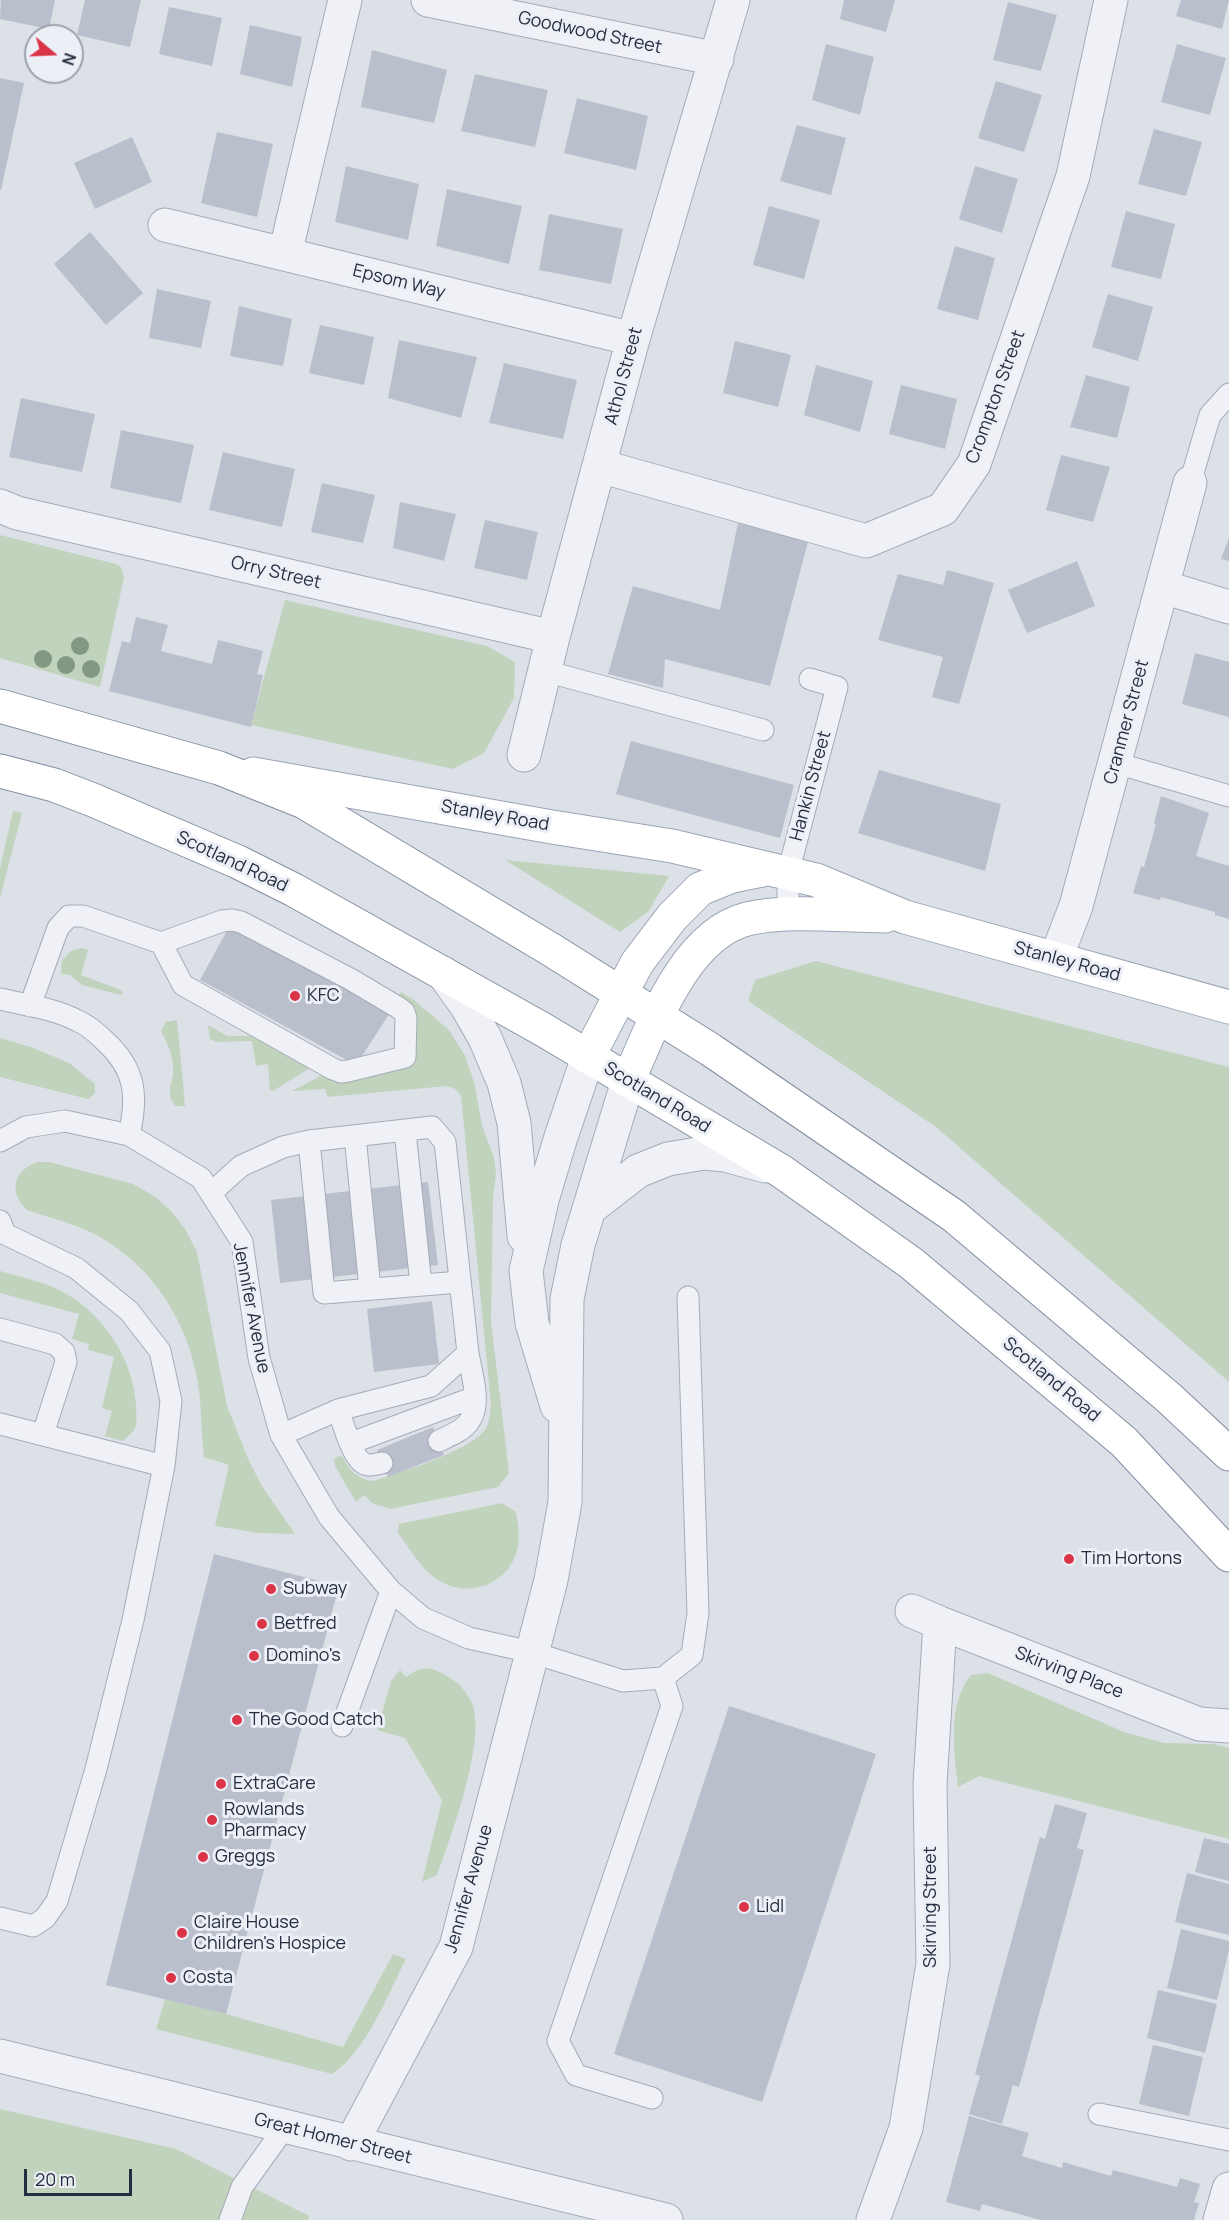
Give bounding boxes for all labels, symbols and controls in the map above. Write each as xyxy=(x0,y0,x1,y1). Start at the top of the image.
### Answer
street label: Goodwood Street xyxy=(516,7,664,59)
north arrow xyxy=(24,24,84,84)
text: N xyxy=(57,50,81,68)
street label: Epsom Way xyxy=(350,260,448,304)
street label: Athol Street xyxy=(601,325,647,427)
street label: Crompton Street xyxy=(962,327,1030,467)
street label: Orry Street xyxy=(229,552,323,594)
street label: Cranmer Street xyxy=(1100,657,1154,787)
street label: Hankin Street xyxy=(786,728,836,844)
street label: Stanley Road xyxy=(439,796,551,836)
street label: Scotland Road xyxy=(173,827,291,897)
street label: Stanley Road xyxy=(1011,937,1123,987)
place label: KFC xyxy=(307,985,340,1007)
marker: KFC xyxy=(288,989,302,1003)
street label: Scotland Road xyxy=(600,1058,714,1138)
street label: Jennifer Avenue xyxy=(228,1241,274,1375)
street label: Scotland Road xyxy=(998,1333,1104,1427)
place label: Tim Hortons xyxy=(1081,1548,1182,1570)
marker: Tim Hortons xyxy=(1062,1552,1076,1566)
place label: Subway xyxy=(283,1578,347,1600)
marker: Subway xyxy=(264,1582,278,1596)
place label: Betfred xyxy=(274,1613,337,1635)
marker: Betfred xyxy=(255,1617,269,1631)
street label: Skirving Place xyxy=(1012,1642,1126,1704)
place label: Domino's xyxy=(266,1645,341,1667)
marker: Domino's xyxy=(247,1649,261,1663)
place label: The Good Catch xyxy=(249,1709,383,1731)
marker: The Good Catch xyxy=(230,1713,244,1727)
place label: ExtraCare xyxy=(233,1773,316,1795)
marker: ExtraCare xyxy=(214,1777,228,1791)
place label: Rowlands Pharmacy xyxy=(224,1799,306,1842)
marker: Rowlands Pharmacy xyxy=(205,1813,219,1827)
street label: Jennifer Avenue xyxy=(440,1822,498,1956)
place label: Greggs xyxy=(215,1846,275,1868)
street label: Skirving Street xyxy=(920,1846,942,1968)
marker: Greggs xyxy=(196,1850,210,1864)
place label: Lidl xyxy=(756,1896,784,1918)
marker: Lidl xyxy=(737,1900,751,1914)
place label: Claire House Children's Hospice xyxy=(194,1912,346,1954)
marker: Claire House Children's Hospice xyxy=(175,1926,189,1940)
place label: Costa xyxy=(183,1967,233,1989)
marker: Costa xyxy=(164,1971,178,1985)
street label: Great Homer Street xyxy=(252,2109,414,2169)
scale bar xyxy=(27,2157,135,2195)
text: 20 m xyxy=(35,2167,75,2191)

